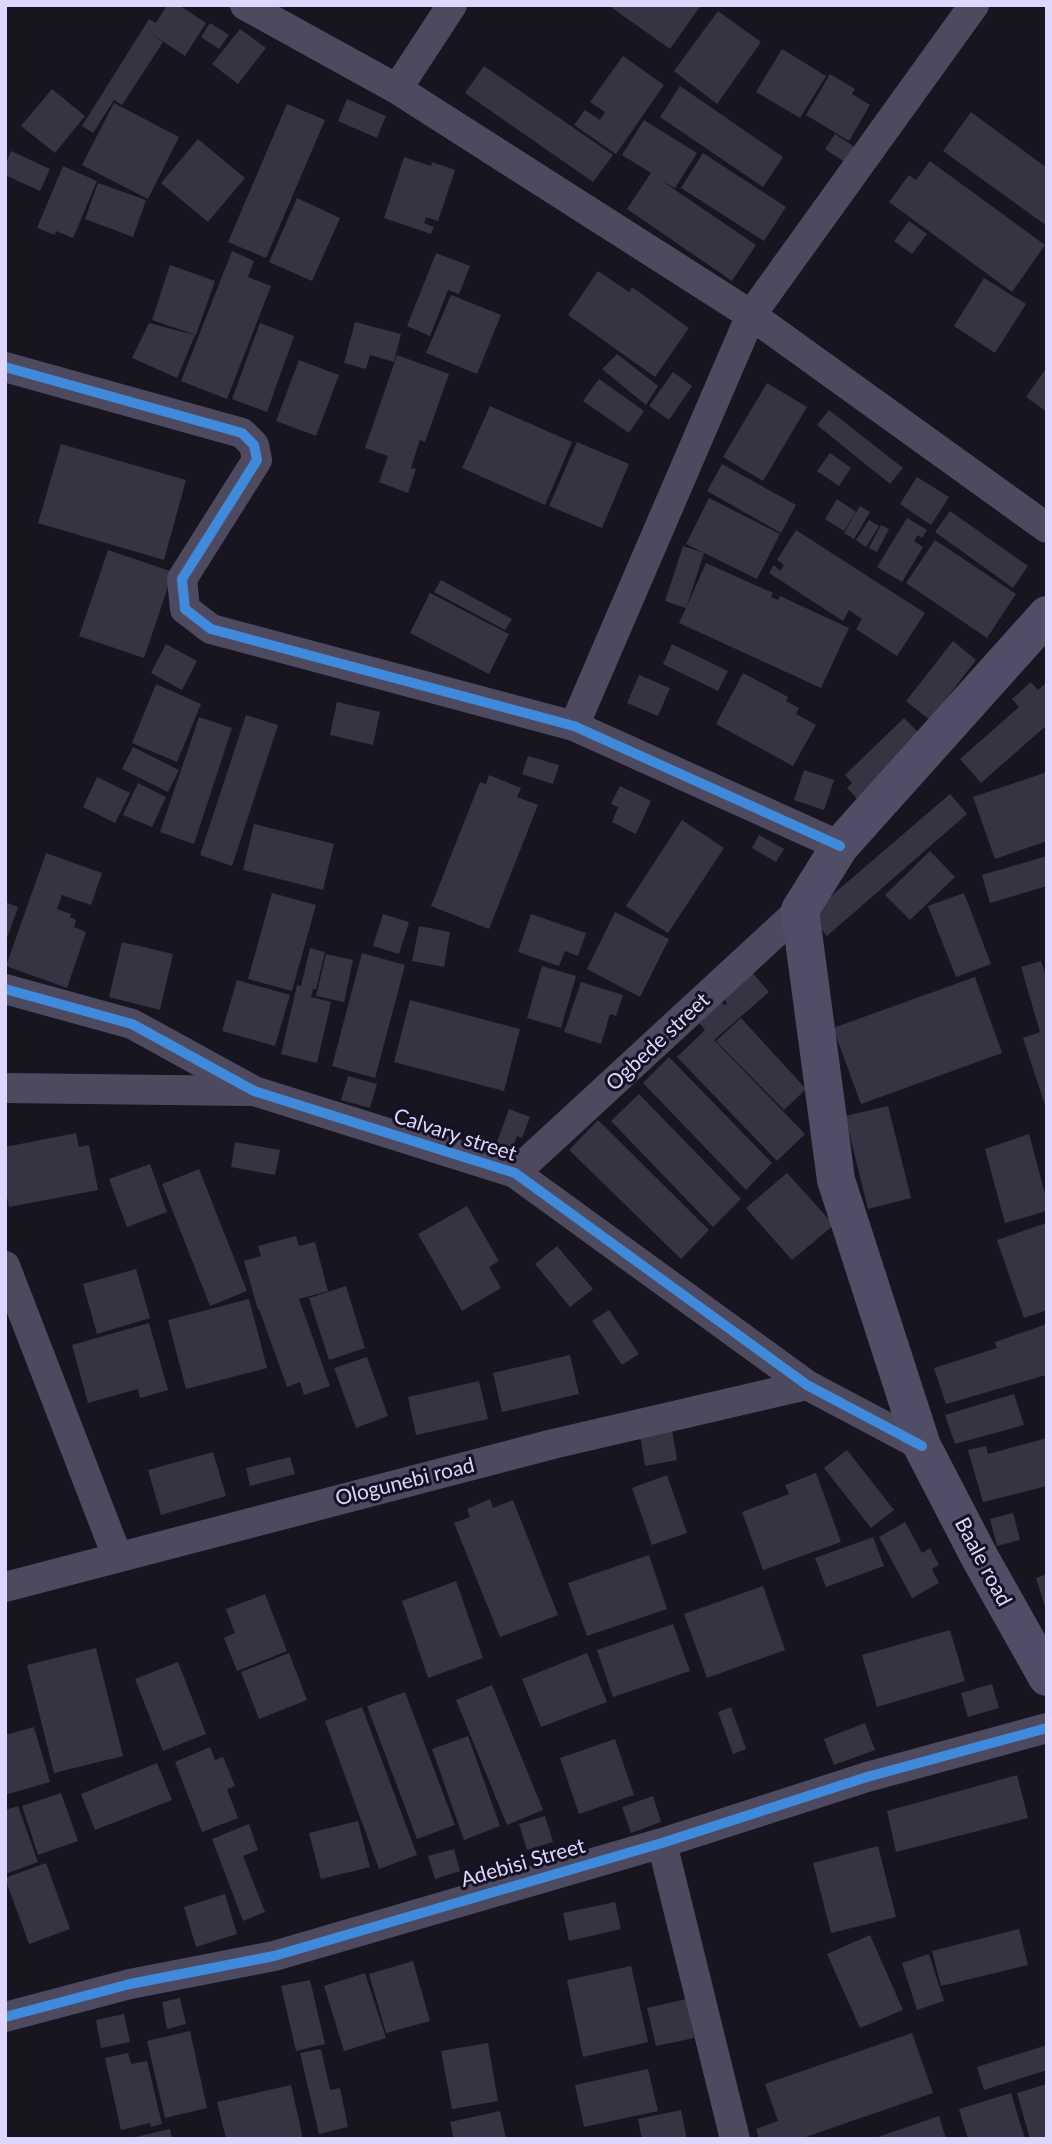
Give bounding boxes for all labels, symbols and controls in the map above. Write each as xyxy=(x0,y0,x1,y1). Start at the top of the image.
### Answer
street label: Ogbede street xyxy=(601,988,715,1096)
street label: Calvary street xyxy=(390,1103,520,1167)
street label: Ologunebi road xyxy=(333,1453,477,1511)
street label: Baale road xyxy=(949,1513,1017,1611)
street label: Adebisi Street xyxy=(458,1833,588,1893)

